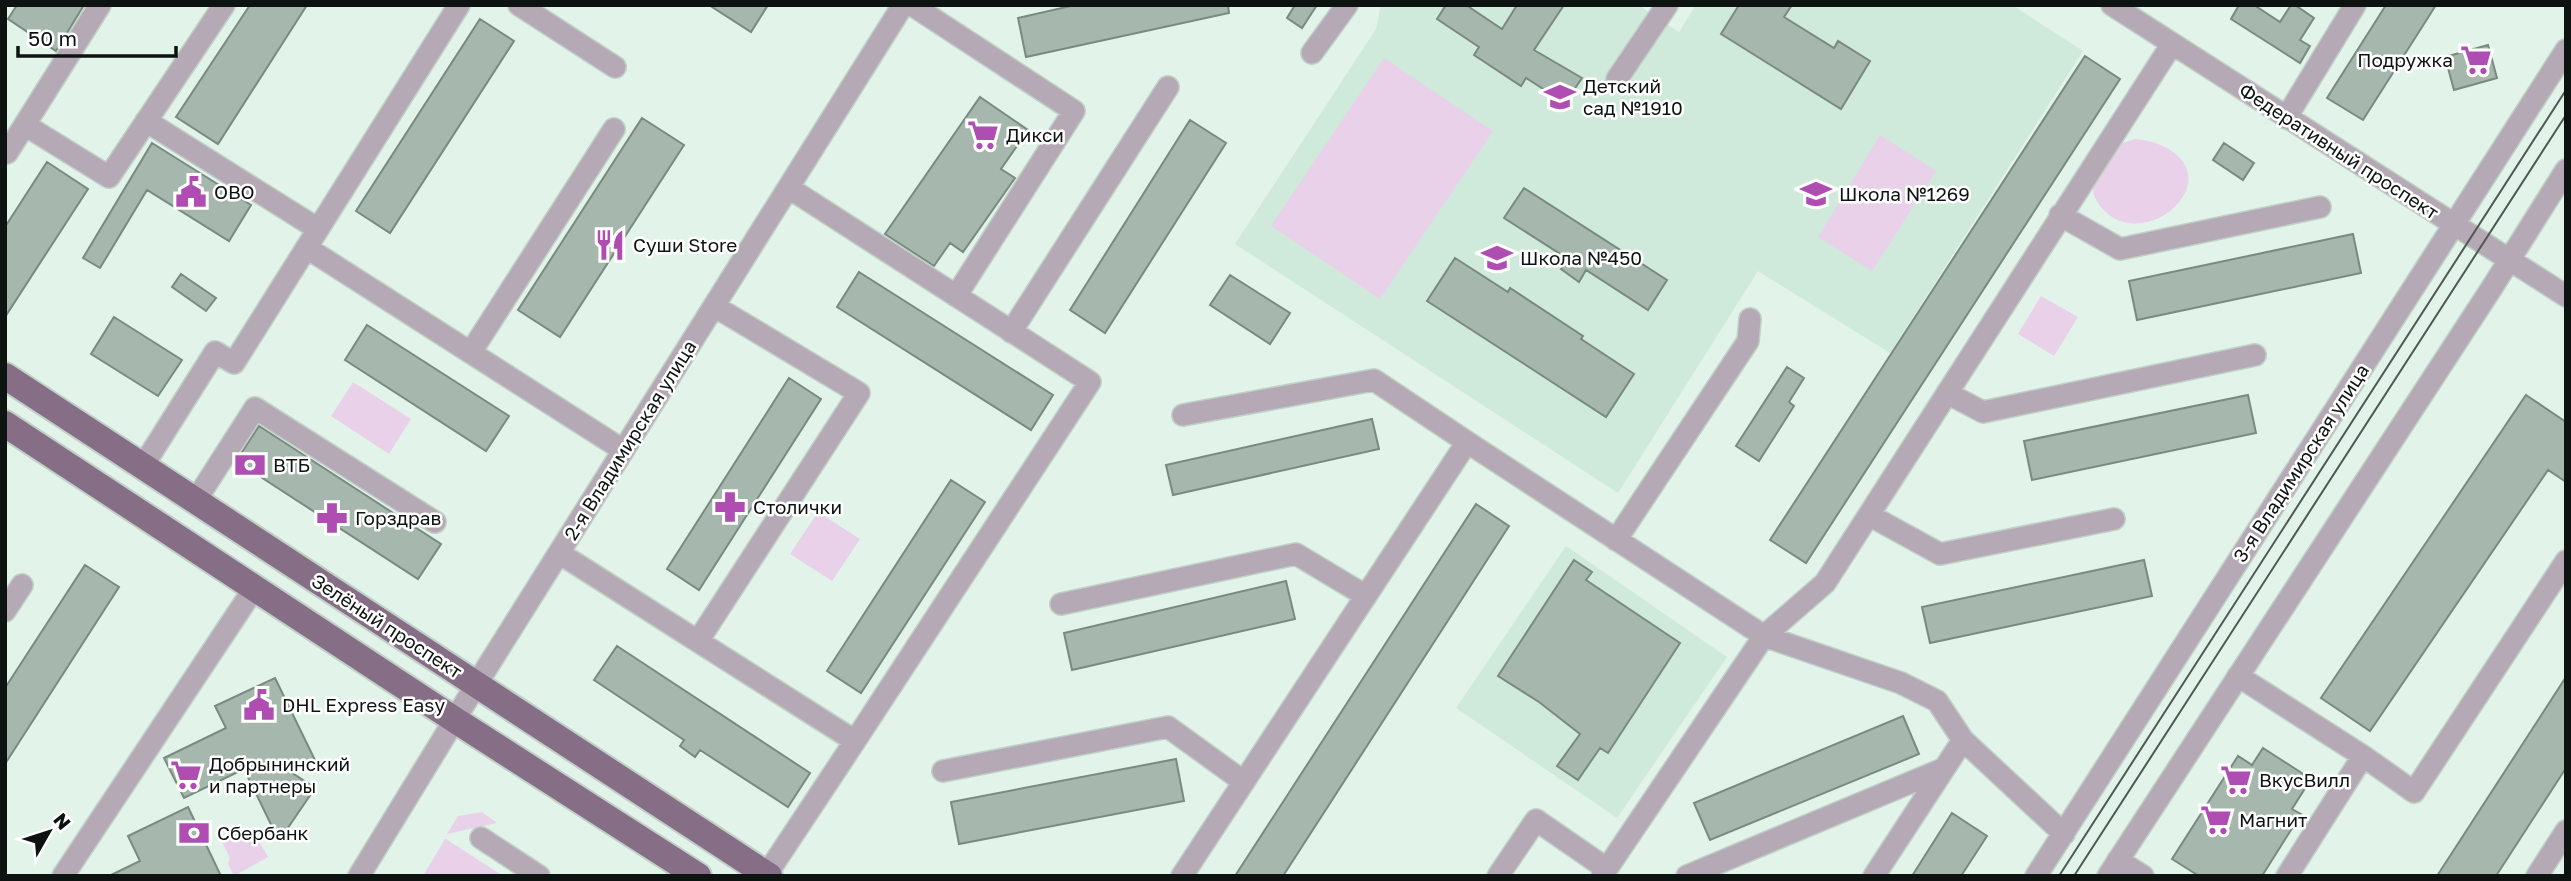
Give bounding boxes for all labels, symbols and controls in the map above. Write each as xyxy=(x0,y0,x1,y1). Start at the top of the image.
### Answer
scale bar xyxy=(18,14,175,58)
text: 50 m xyxy=(28,25,77,51)
supermarket icon: Подружка xyxy=(2459,43,2493,77)
place label: Подружка xyxy=(2357,48,2453,71)
place label: Детский сад №1910 xyxy=(1583,74,1683,119)
street label: Федеративный проспект xyxy=(2235,78,2443,224)
school or university icon: Детский сад №1910 xyxy=(1543,80,1577,114)
supermarket icon: Дикси xyxy=(966,118,1000,152)
place label: Дикси xyxy=(1006,123,1064,146)
public building icon: ОВО xyxy=(174,175,208,209)
school or university icon: Школа №1269 xyxy=(1799,177,1833,211)
place label: ОВО xyxy=(214,180,255,203)
place label: Школа №1269 xyxy=(1839,182,1970,205)
restaurant icon: Суши Store xyxy=(593,228,627,262)
place label: Суши Store xyxy=(633,233,737,256)
school or university icon: Школа №450 xyxy=(1480,241,1514,275)
place label: Школа №450 xyxy=(1520,246,1642,269)
street label: 2-я Владимирская улица xyxy=(559,336,701,544)
street label: 3-я Владимирская улица xyxy=(2228,359,2373,566)
bank icon: ВТБ xyxy=(233,448,267,482)
place label: ВТБ xyxy=(273,453,310,476)
pharmacy icon: Столички xyxy=(713,490,747,524)
place label: Столички xyxy=(753,495,842,518)
pharmacy icon: Горздрав xyxy=(315,501,349,535)
place label: Горздрав xyxy=(355,506,441,529)
street label: Зелёный проспект xyxy=(308,568,467,683)
public building icon: DHL Express Easy xyxy=(242,688,276,722)
place label: DHL Express Easy xyxy=(282,693,445,716)
place label: Добрынинский и партнеры xyxy=(209,752,350,797)
supermarket icon: Добрынинский и партнеры xyxy=(169,758,203,792)
supermarket icon: ВкусВилл xyxy=(2219,763,2253,797)
place label: ВкусВилл xyxy=(2259,768,2350,791)
north arrow xyxy=(14,797,84,867)
supermarket icon: Магнит xyxy=(2199,803,2233,837)
text: N xyxy=(49,808,76,834)
place label: Магнит xyxy=(2239,808,2307,831)
bank icon: Сбербанк xyxy=(177,816,211,850)
place label: Сбербанк xyxy=(217,821,309,844)

